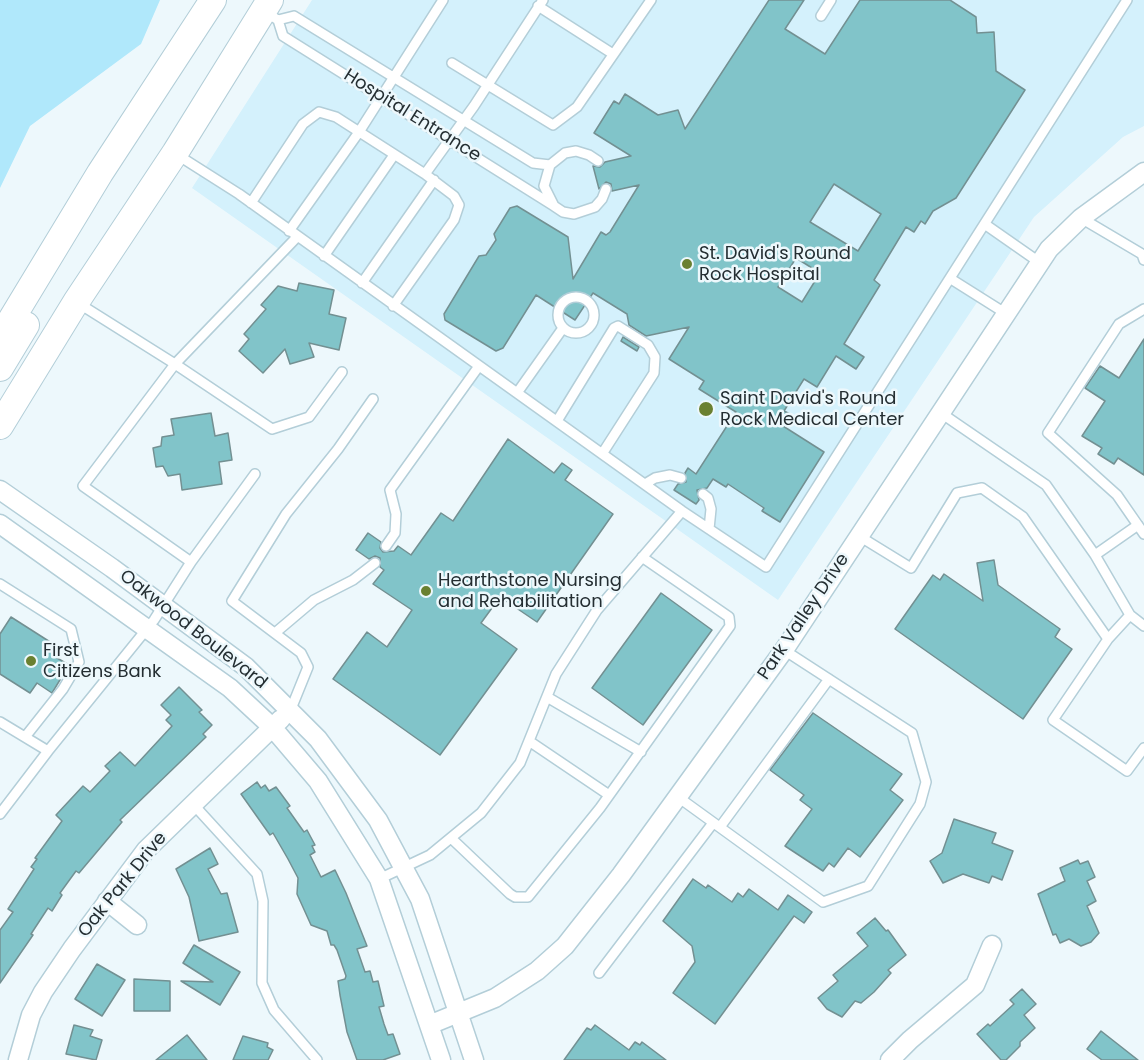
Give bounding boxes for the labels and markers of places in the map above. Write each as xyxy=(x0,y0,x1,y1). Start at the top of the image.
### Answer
place label: St. David's Round Rock Hospital xyxy=(699,243,851,286)
marker: St. David's Round Rock Hospital xyxy=(680,257,694,271)
place label: Saint David's Round Rock Medical Center xyxy=(720,388,904,430)
marker: Saint David's Round Rock Medical Center xyxy=(697,400,715,418)
place label: Hearthstone Nursing and Rehabilitation xyxy=(438,570,622,612)
marker: Hearthstone Nursing and Rehabilitation xyxy=(419,584,433,598)
place label: First Citizens Bank xyxy=(43,640,161,682)
marker: First Citizens Bank xyxy=(24,654,38,668)

